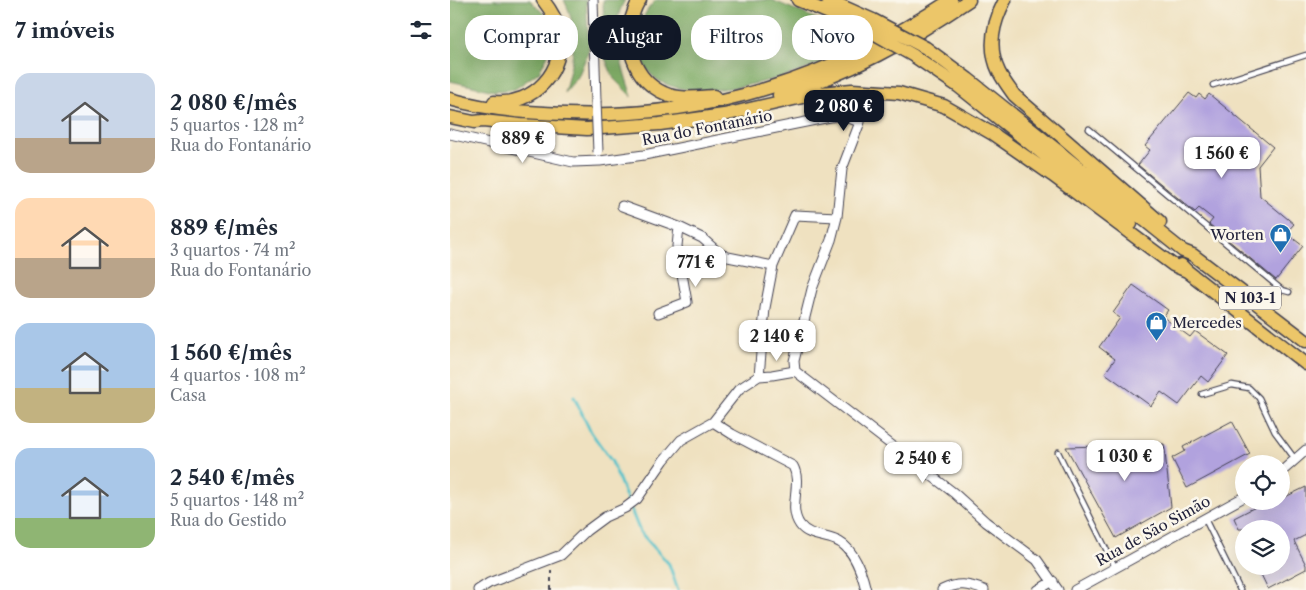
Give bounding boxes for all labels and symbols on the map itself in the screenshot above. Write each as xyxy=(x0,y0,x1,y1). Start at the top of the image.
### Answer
pin: 2 080 € xyxy=(798,90,890,132)
street label: Rua do Fontanário xyxy=(640,106,774,149)
pin: 889 € xyxy=(488,121,558,164)
pin: 1 560 € xyxy=(1176,136,1268,179)
shop icon: Worten xyxy=(1268,223,1292,254)
place label: Worten xyxy=(1209,225,1265,244)
pin: 771 € xyxy=(661,246,731,288)
road number: N 103-1 xyxy=(1219,286,1281,310)
shop icon: Mercedes xyxy=(1144,311,1168,342)
place label: Mercedes xyxy=(1172,313,1242,332)
pin: 2 140 € xyxy=(731,320,823,362)
pin: 1 030 € xyxy=(1079,440,1171,482)
pin: 2 540 € xyxy=(877,442,969,484)
street label: Rua de São Simão xyxy=(1092,491,1213,570)

